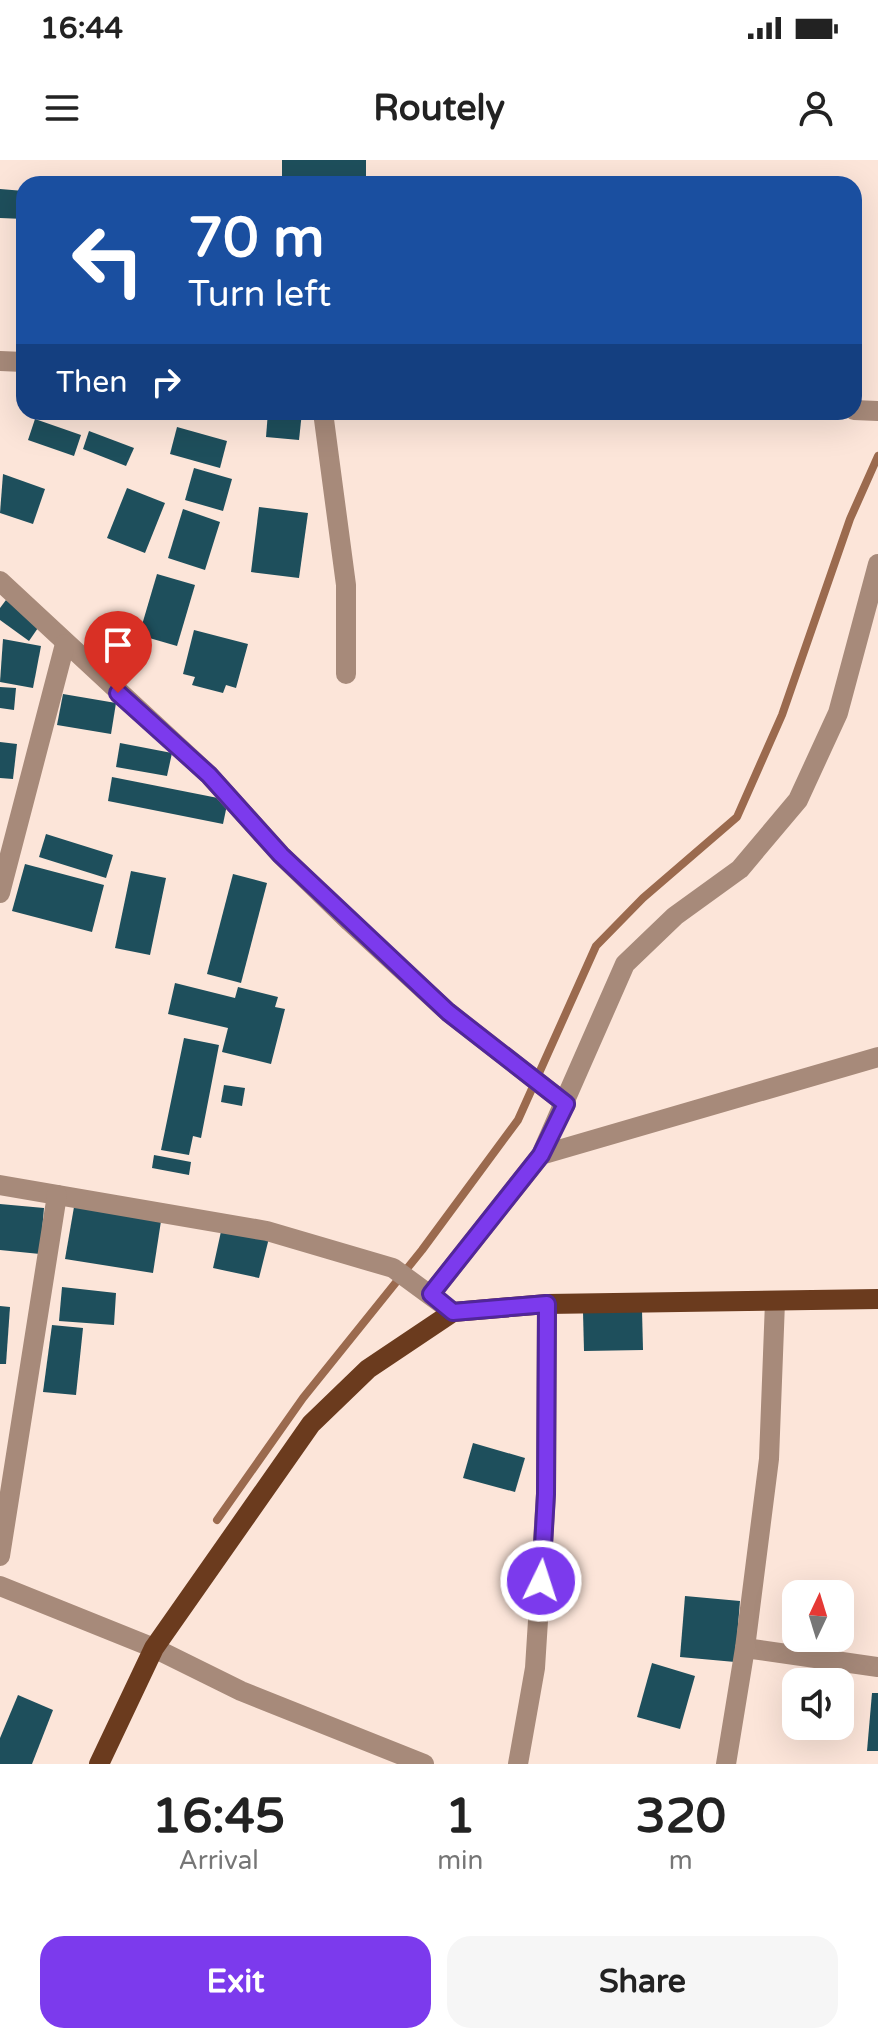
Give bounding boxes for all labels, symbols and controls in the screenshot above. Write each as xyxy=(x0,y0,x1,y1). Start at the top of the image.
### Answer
text: 16:44 xyxy=(40,10,123,47)
icon: menu xyxy=(40,86,84,130)
icon: person xyxy=(794,86,838,130)
text: Routely xyxy=(373,87,505,130)
text: 70 m xyxy=(188,205,324,272)
icon: left xyxy=(56,208,160,312)
text: Turn left xyxy=(188,273,331,316)
icon: right xyxy=(144,360,188,404)
text: Then xyxy=(56,364,128,401)
pin xyxy=(84,611,152,693)
icon: arrive xyxy=(96,623,140,667)
position arrow xyxy=(499,1539,583,1623)
north arrow xyxy=(782,1580,854,1652)
map controls xyxy=(782,1580,854,1740)
button: sound xyxy=(782,1668,854,1740)
text: 16:45 xyxy=(152,1788,285,1846)
text: 1 xyxy=(445,1788,475,1846)
text: 320 xyxy=(635,1788,726,1846)
text: Arrival xyxy=(178,1845,259,1876)
text: min xyxy=(437,1845,483,1876)
text: m xyxy=(669,1845,693,1876)
button: Exit xyxy=(40,1936,431,2028)
button: Share xyxy=(447,1936,838,2028)

